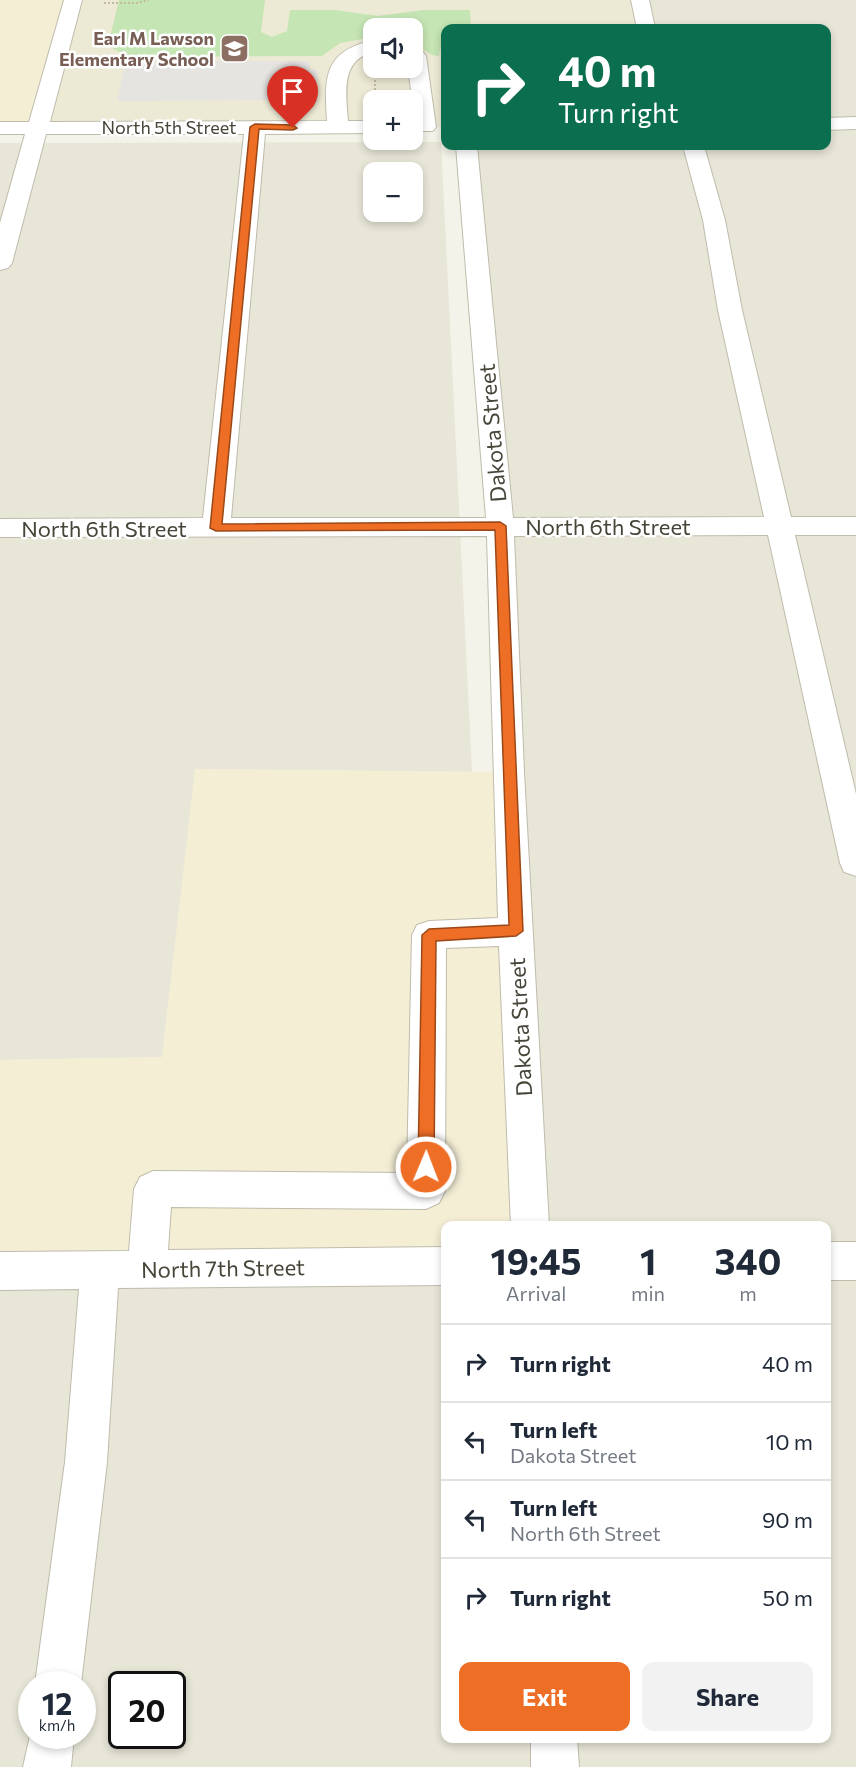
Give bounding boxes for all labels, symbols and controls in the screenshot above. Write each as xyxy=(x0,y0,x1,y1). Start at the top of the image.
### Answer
map controls xyxy=(363,18,423,222)
button: sound xyxy=(363,18,423,78)
place label: Earl M Lawson Elementary School xyxy=(59,27,214,70)
school or university icon: Earl M Lawson Elementary School xyxy=(219,32,251,64)
text: 40 m xyxy=(558,44,656,96)
icon: right xyxy=(459,48,537,126)
pin xyxy=(267,66,318,128)
icon: arrive xyxy=(276,75,309,108)
button: + xyxy=(363,90,423,150)
text: Turn right xyxy=(558,96,678,129)
street label: North 5th Street xyxy=(101,116,237,138)
button: − xyxy=(363,162,423,222)
street label: Dakota Street xyxy=(472,363,512,503)
street label: North 6th Street xyxy=(525,513,691,540)
street label: North 6th Street xyxy=(21,515,187,542)
street label: Dakota Street xyxy=(503,957,537,1097)
position arrow xyxy=(394,1135,458,1199)
text: 19:45 xyxy=(490,1238,582,1282)
text: 1 xyxy=(640,1238,656,1282)
text: 340 xyxy=(715,1238,782,1282)
street label: North 7th Street xyxy=(141,1253,305,1283)
text: Arrival xyxy=(506,1281,566,1305)
text: min xyxy=(631,1281,665,1305)
text: m xyxy=(739,1281,757,1305)
icon: right xyxy=(459,1347,492,1380)
text: Turn right xyxy=(510,1350,611,1377)
text: 40 m xyxy=(762,1350,813,1377)
text: Turn left xyxy=(510,1416,597,1443)
icon: left xyxy=(459,1425,492,1458)
text: 10 m xyxy=(766,1428,813,1455)
text: Dakota Street xyxy=(510,1443,636,1467)
text: Turn left xyxy=(510,1494,597,1521)
icon: left xyxy=(459,1503,492,1536)
text: 90 m xyxy=(762,1506,813,1533)
text: North 6th Street xyxy=(510,1521,661,1545)
icon: right xyxy=(459,1581,492,1614)
text: Turn right xyxy=(510,1584,611,1611)
text: 50 m xyxy=(763,1584,813,1611)
button: Exit xyxy=(459,1662,630,1731)
button: Share xyxy=(642,1662,813,1731)
speed limit sign: 20 xyxy=(108,1671,186,1749)
text: 12 xyxy=(42,1684,72,1721)
text: km/h xyxy=(39,1716,75,1734)

